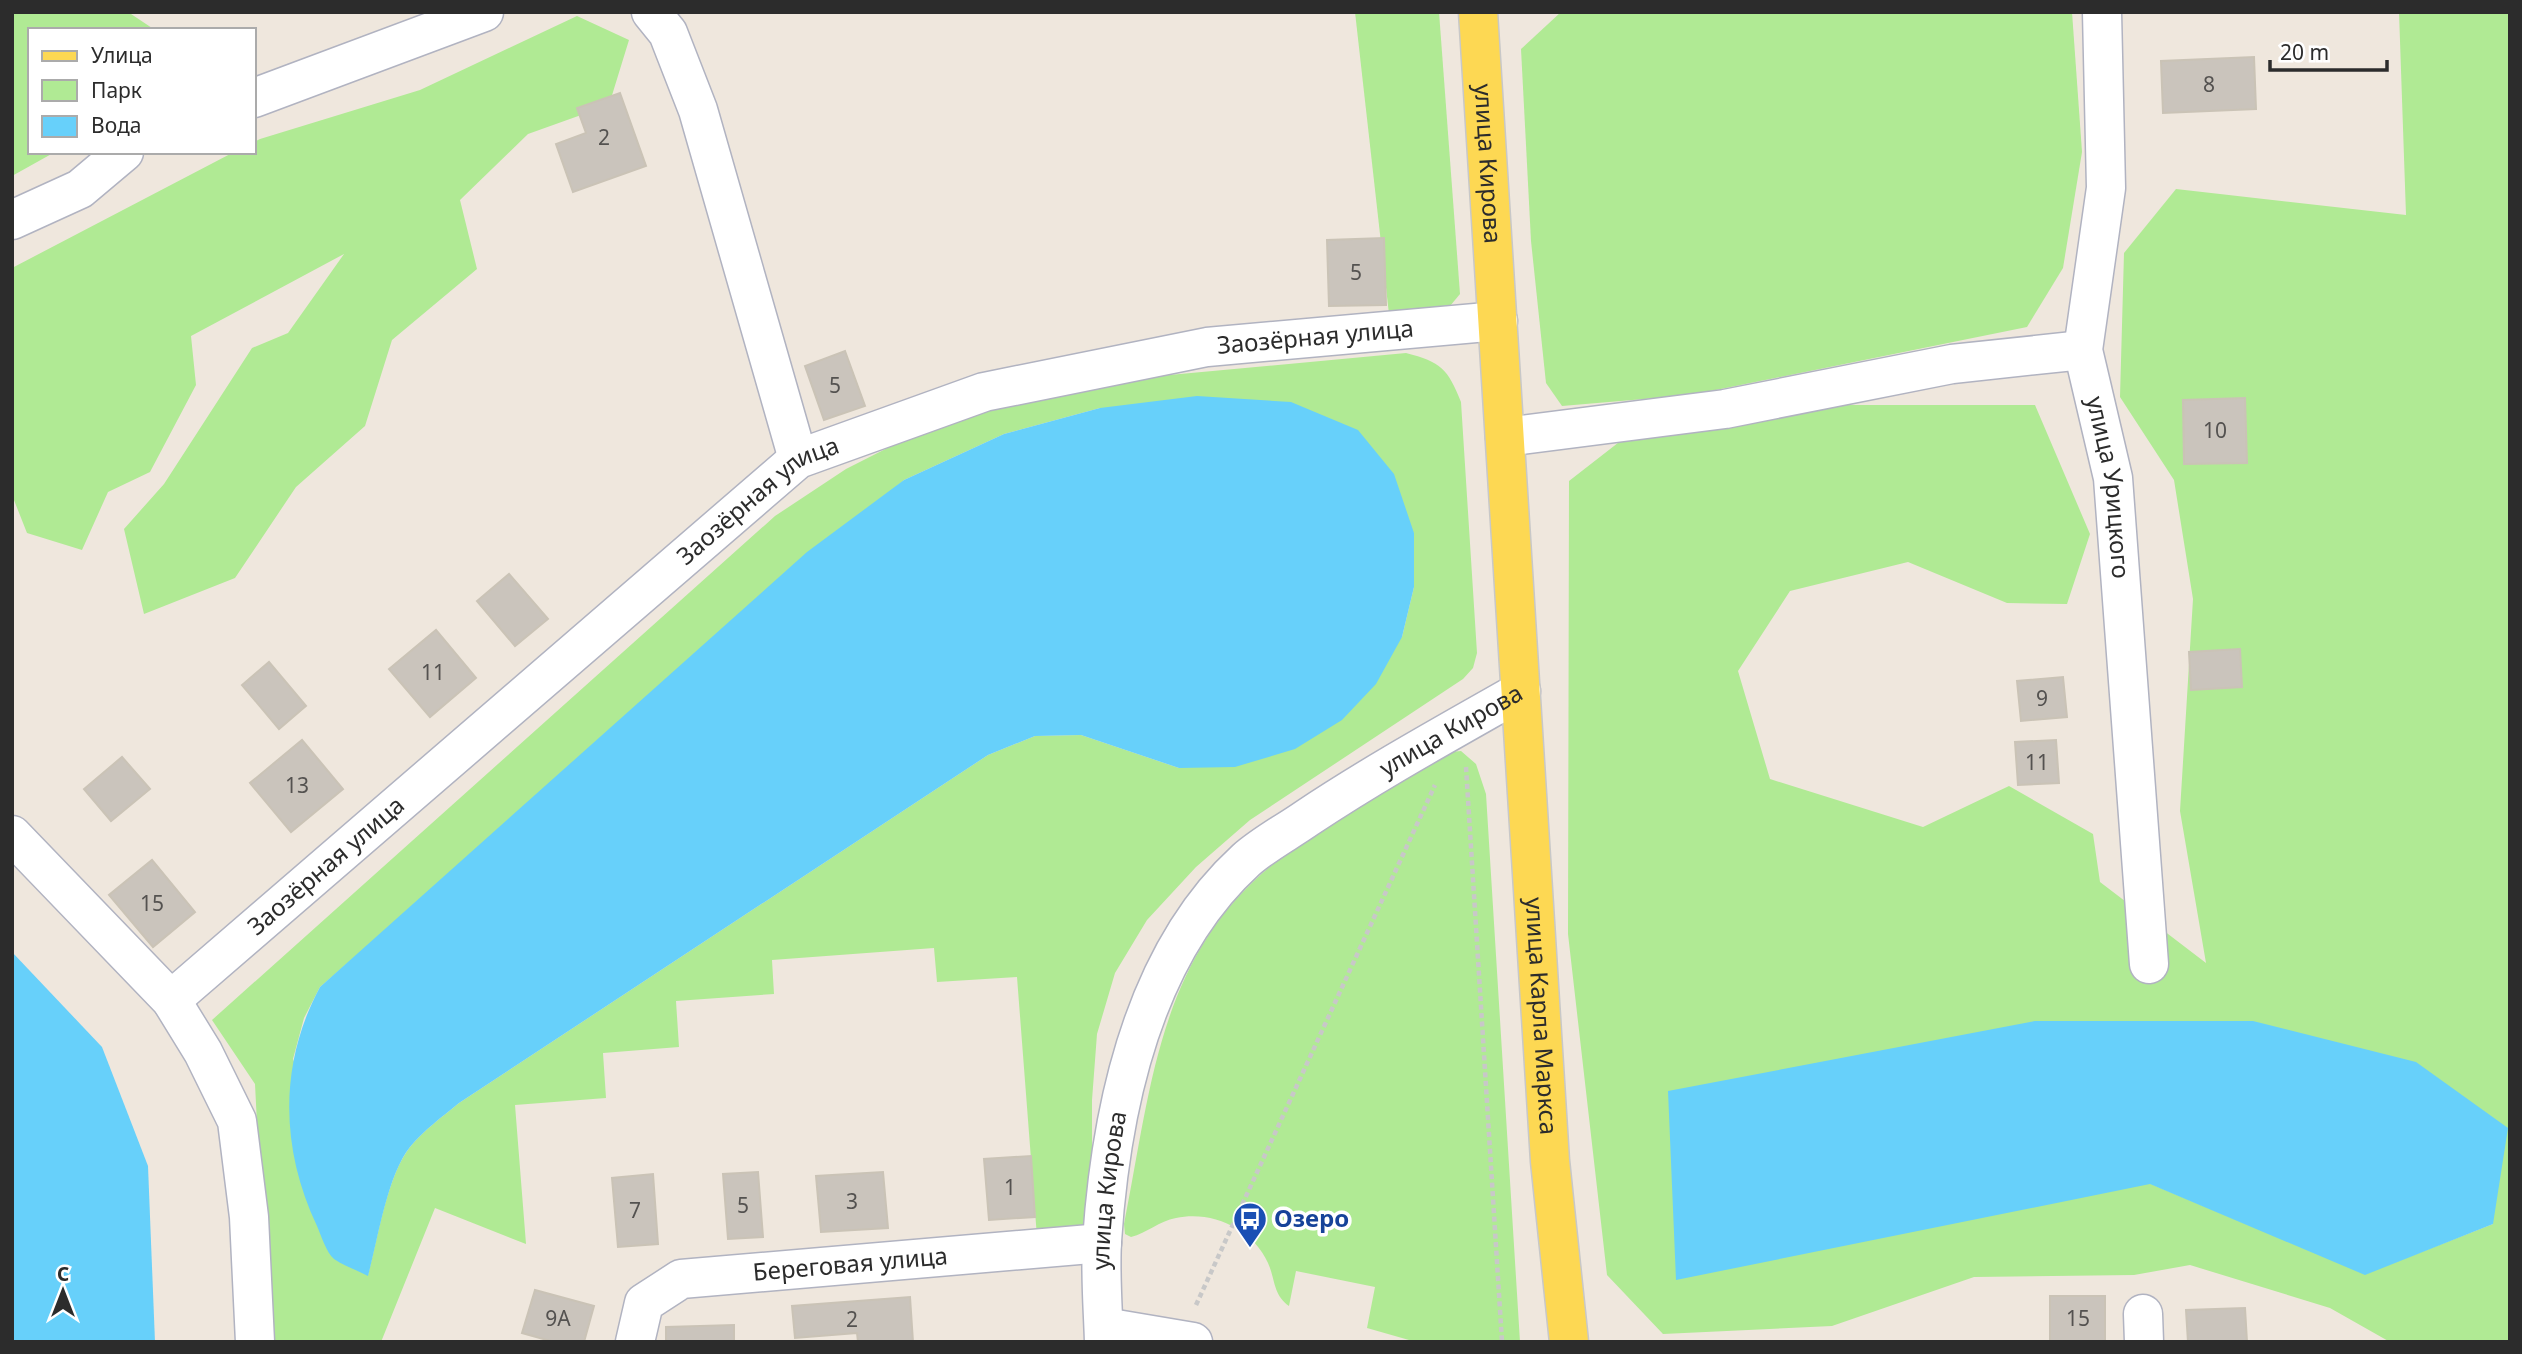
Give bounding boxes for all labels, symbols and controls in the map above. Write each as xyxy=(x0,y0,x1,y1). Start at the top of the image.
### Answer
legend xyxy=(28,28,256,154)
scale bar xyxy=(2270,28,2387,72)
text: 20 m xyxy=(2280,38,2329,66)
text: Улица xyxy=(91,41,153,69)
house number: 8 xyxy=(2203,70,2215,98)
text: Парк xyxy=(91,76,142,104)
street label: улица Кирова xyxy=(1468,83,1510,244)
text: Вода xyxy=(91,111,141,139)
house number: 2 xyxy=(598,123,610,151)
house number: 5 xyxy=(1350,258,1362,286)
street label: Заозёрная улица xyxy=(1215,311,1415,361)
house number: 5 xyxy=(829,371,841,399)
street label: улица Урицкого xyxy=(2079,393,2138,580)
house number: 10 xyxy=(2203,416,2227,444)
street label: Заозёрная улица xyxy=(669,428,843,571)
house number: 11 xyxy=(421,658,445,686)
street label: улица Кирова xyxy=(1373,675,1528,784)
house number: 9 xyxy=(2036,684,2048,712)
house number: 11 xyxy=(2025,748,2049,776)
house number: 13 xyxy=(285,771,309,799)
street label: Заозёрная улица xyxy=(240,788,411,942)
house number: 15 xyxy=(140,889,164,917)
street label: улица Карла Маркса xyxy=(1519,896,1566,1136)
street label: улица Кирова xyxy=(1083,1108,1134,1270)
house number: 1 xyxy=(1004,1173,1016,1201)
house number: 3 xyxy=(846,1187,858,1215)
house number: 5 xyxy=(737,1191,749,1219)
house number: 7 xyxy=(629,1196,641,1224)
bus stop icon: Озеро xyxy=(1231,1200,1269,1249)
place label: Озеро xyxy=(1274,1201,1349,1234)
street label: Береговая улица xyxy=(751,1238,949,1288)
north arrow xyxy=(28,1256,98,1326)
text: С xyxy=(57,1261,69,1287)
house number: 9А xyxy=(545,1304,571,1332)
house number: 15 xyxy=(2066,1304,2090,1332)
house number: 2 xyxy=(846,1305,858,1333)

